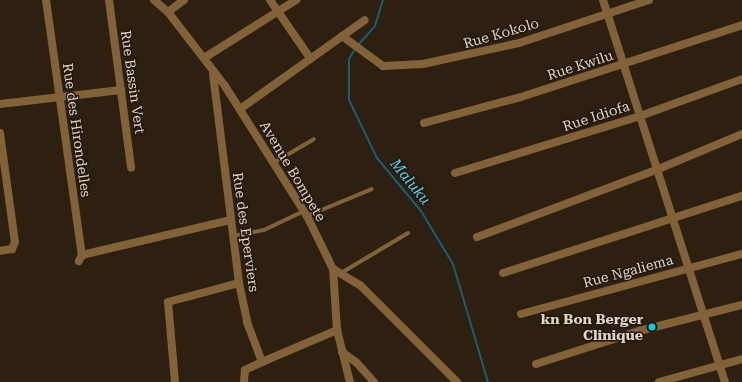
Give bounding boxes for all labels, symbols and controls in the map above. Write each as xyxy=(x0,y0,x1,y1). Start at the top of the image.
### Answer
street label: Rue Kokolo xyxy=(461,14,541,52)
street label: Rue Bassin Vert xyxy=(117,29,149,135)
street label: Rue Kwilu xyxy=(545,46,615,84)
street label: Rue des Hirondelles xyxy=(59,62,95,198)
street label: Rue Idiofa xyxy=(560,97,632,135)
street label: Avenue Bompete xyxy=(256,118,330,224)
water label: Maluku xyxy=(386,155,434,209)
street label: Rue des Eperviers xyxy=(229,171,263,293)
street label: Rue Ngaliema xyxy=(581,251,675,291)
place label: kn Bon Berger Clinique xyxy=(541,311,643,344)
marker: kn Bon Berger Clinique xyxy=(646,321,658,333)

